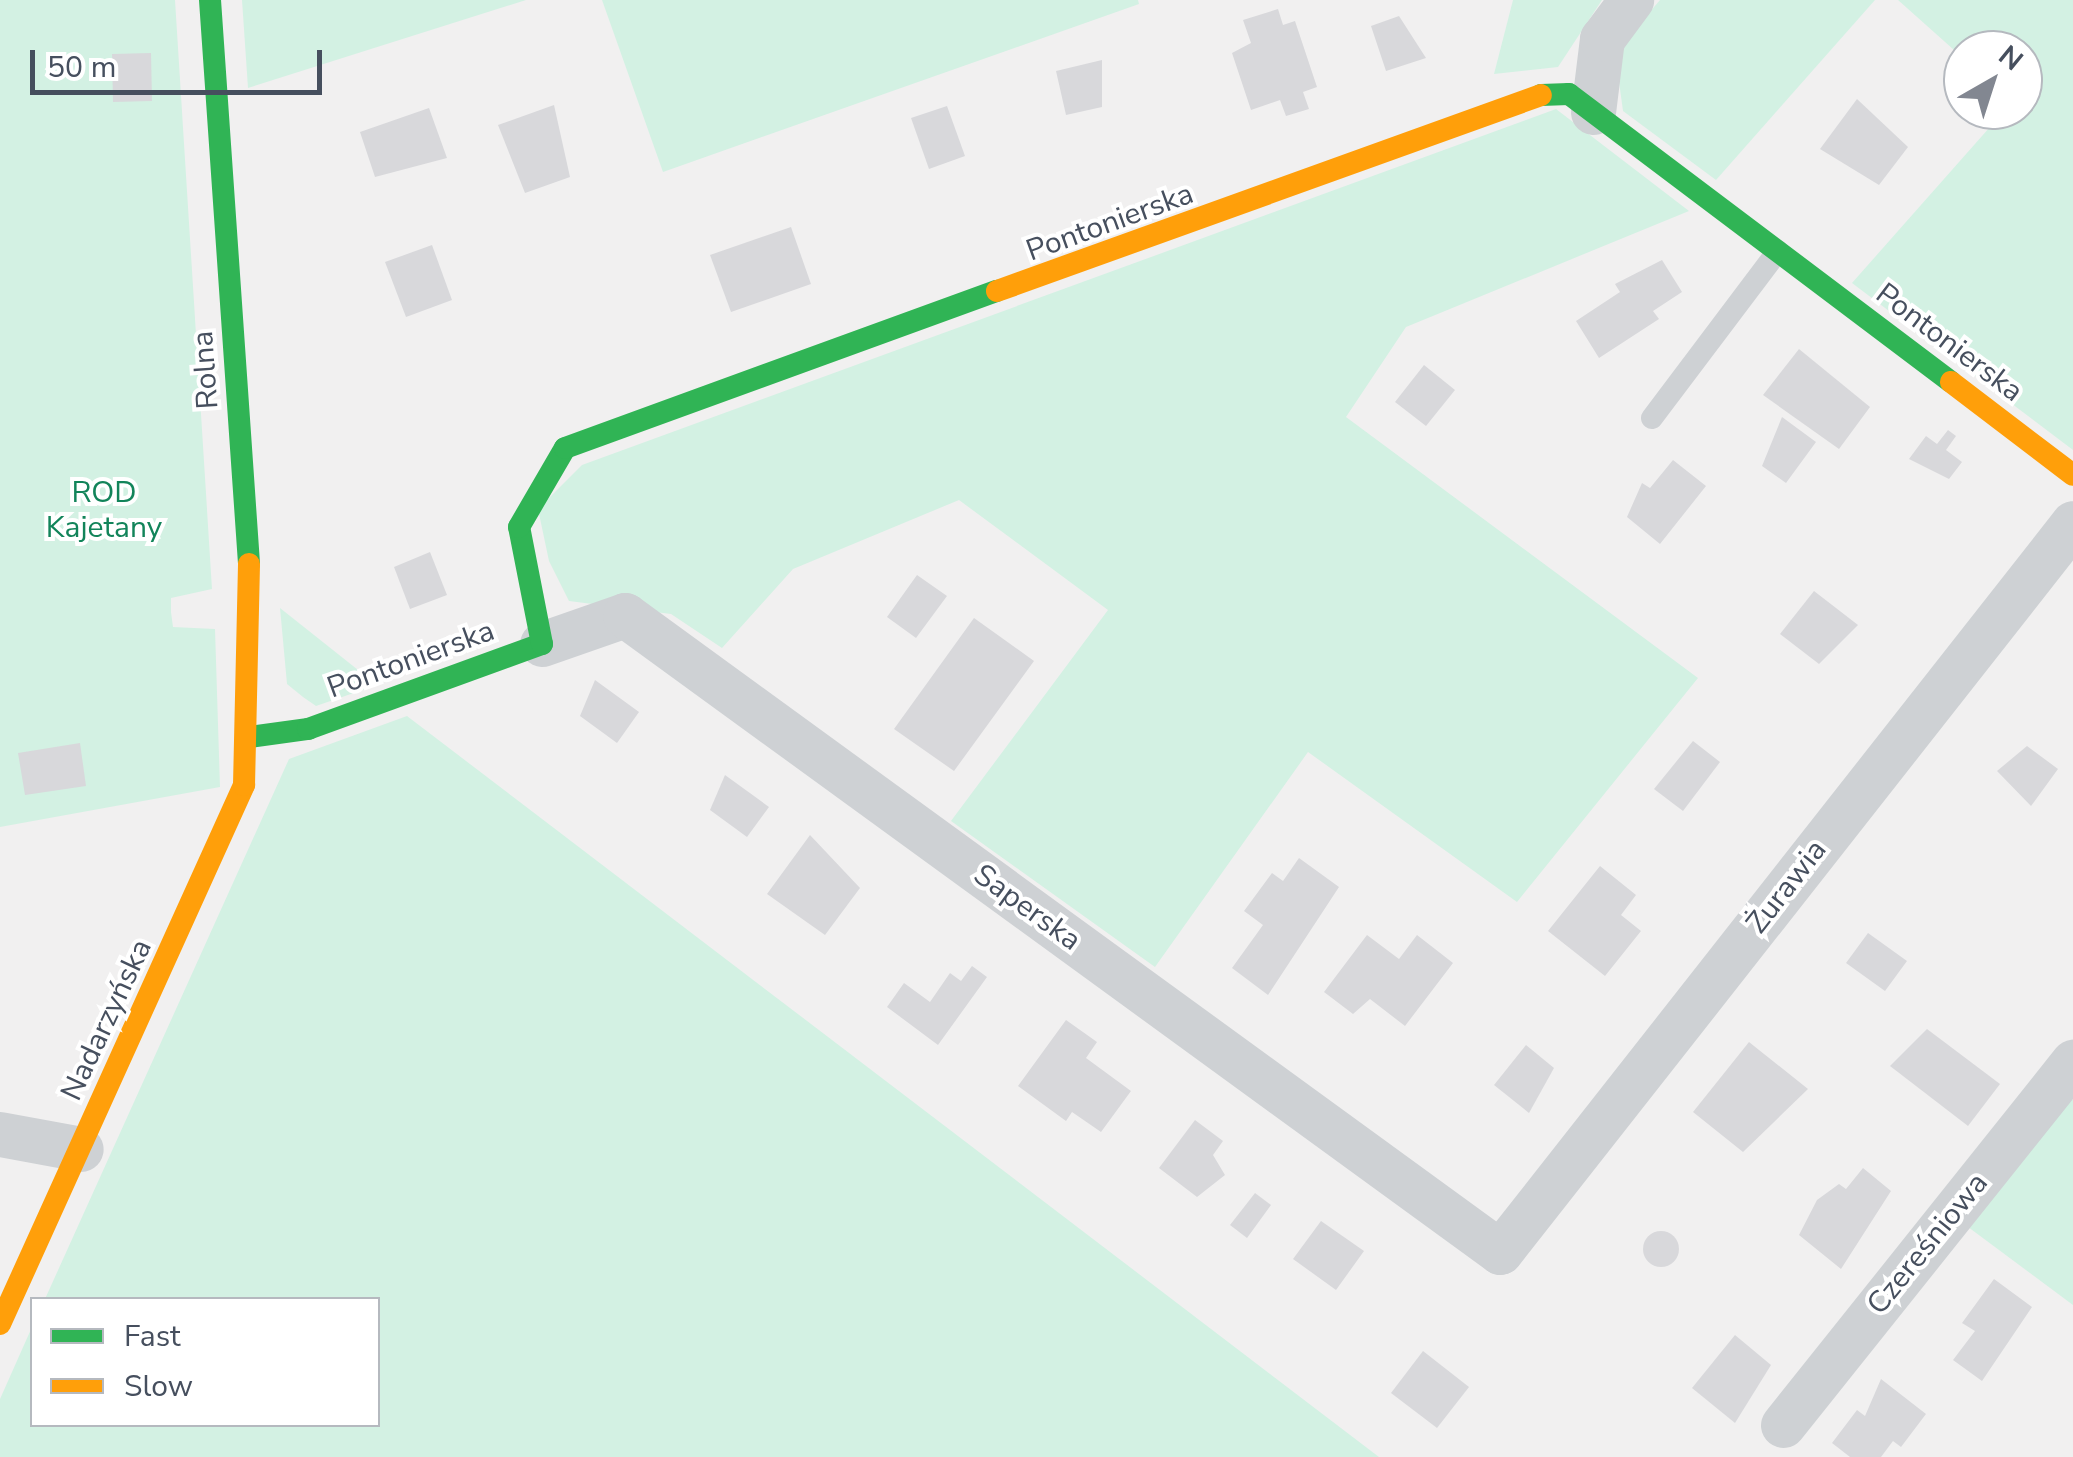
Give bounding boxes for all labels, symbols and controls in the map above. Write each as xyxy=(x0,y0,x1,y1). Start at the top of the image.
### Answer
scale bar xyxy=(35,30,328,92)
north arrow xyxy=(1943,30,2043,130)
text: N xyxy=(1991,37,2031,80)
text: 50 m xyxy=(47,47,116,88)
street label: Pontonierska xyxy=(1022,176,1198,270)
street label: Pontonierska xyxy=(1868,276,2030,410)
street label: Rolna xyxy=(185,330,227,410)
park label: ROD Kajetany xyxy=(46,475,162,546)
street label: Pontonierska xyxy=(323,613,499,707)
street label: Żurawia xyxy=(1739,833,1835,941)
street label: Saperska xyxy=(966,857,1088,959)
street label: Nadarzyńska xyxy=(54,934,160,1106)
street label: Czereśniowa xyxy=(1860,1166,1996,1322)
legend xyxy=(30,1297,380,1427)
text: Fast xyxy=(124,1316,181,1357)
text: Slow xyxy=(124,1366,193,1407)

